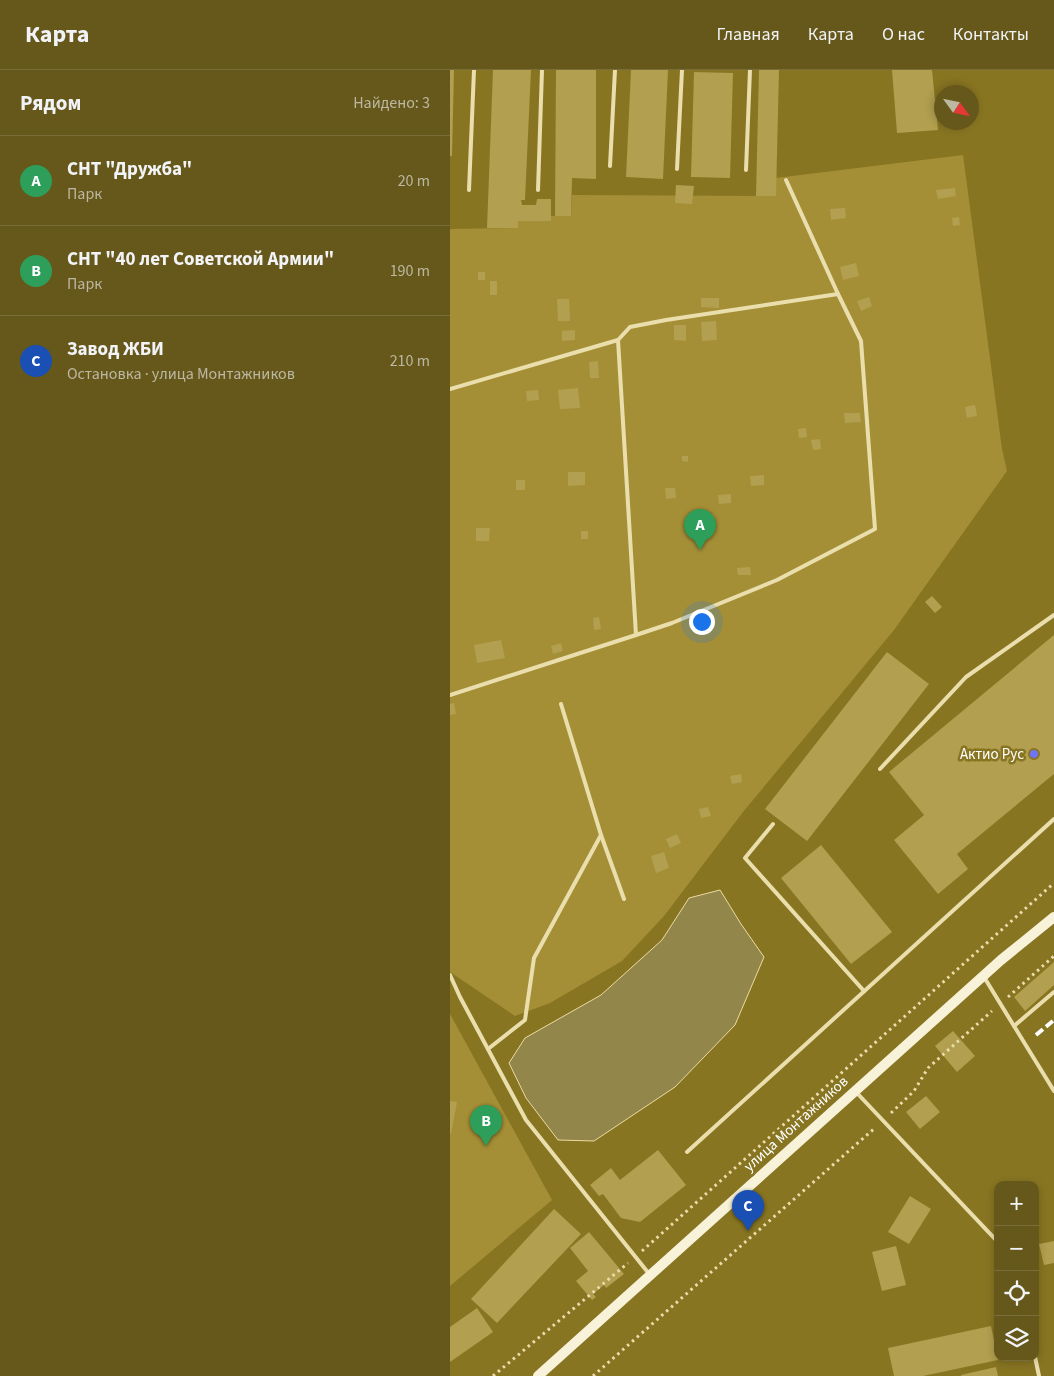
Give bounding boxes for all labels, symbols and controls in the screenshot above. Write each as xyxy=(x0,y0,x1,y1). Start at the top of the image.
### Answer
text: Карта xyxy=(25,17,89,52)
text: Главная xyxy=(717,22,780,47)
text: Карта xyxy=(808,22,854,47)
text: О нас xyxy=(882,22,925,47)
text: Контакты xyxy=(953,22,1029,47)
north arrow xyxy=(934,85,979,130)
text: Рядом xyxy=(20,88,81,118)
text: Найдено: 3 xyxy=(353,92,430,114)
text: СНТ "Дружба" xyxy=(67,156,192,183)
text: A xyxy=(31,170,41,192)
text: 20 m xyxy=(398,170,430,192)
text: Парк xyxy=(67,183,102,205)
text: СНТ "40 лет Советской Армии" xyxy=(67,246,334,273)
text: B xyxy=(31,260,41,282)
text: 190 m xyxy=(390,260,430,282)
text: Парк xyxy=(67,273,102,295)
text: Завод ЖБИ xyxy=(67,336,164,363)
text: C xyxy=(31,350,41,372)
text: 210 m xyxy=(390,350,430,372)
text: Остановка · улица Монтажников xyxy=(67,363,295,385)
pin: A xyxy=(684,509,716,550)
your location xyxy=(689,609,715,635)
place label: Актио Рус xyxy=(960,744,1024,765)
marker: Актио Рус xyxy=(1028,748,1040,760)
street label: улица Монтажников xyxy=(739,1071,853,1177)
pin: B xyxy=(470,1105,502,1146)
map controls xyxy=(994,1181,1039,1361)
button: + xyxy=(994,1181,1039,1226)
pin: C xyxy=(732,1190,764,1231)
button: − xyxy=(994,1226,1039,1271)
button: locate xyxy=(994,1271,1039,1316)
button: layers xyxy=(994,1316,1039,1361)

